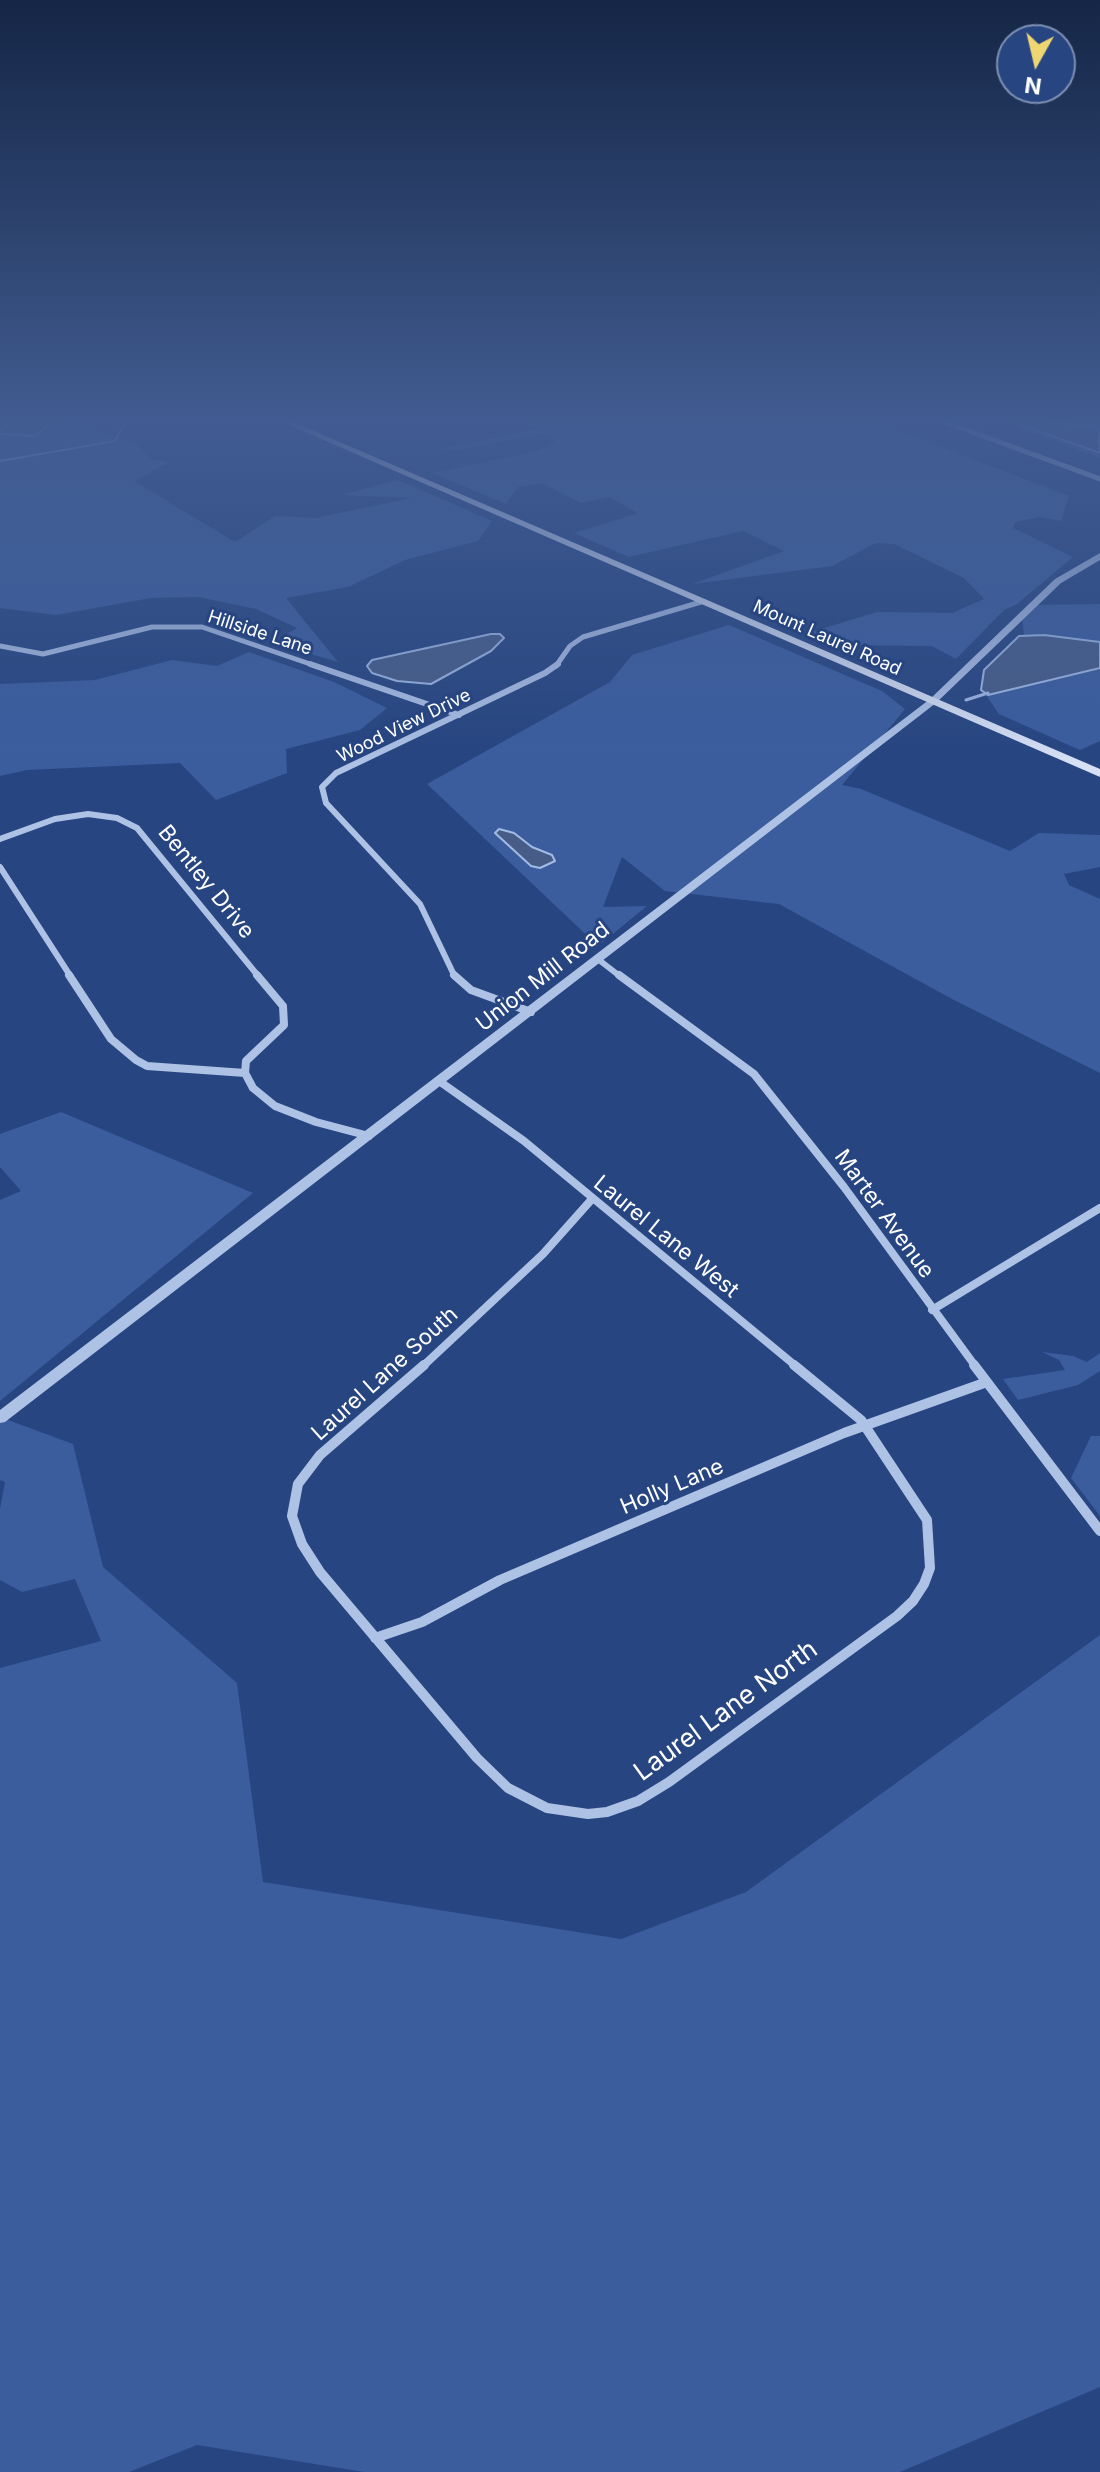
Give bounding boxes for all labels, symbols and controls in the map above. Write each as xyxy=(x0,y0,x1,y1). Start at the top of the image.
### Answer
north arrow xyxy=(996,24,1076,104)
text: N xyxy=(1023,72,1043,100)
street label: Mount Laurel Road xyxy=(750,596,904,680)
street label: Hillside Lane xyxy=(205,606,315,660)
street label: Wood View Drive xyxy=(334,684,474,768)
street label: Bentley Drive xyxy=(152,820,260,944)
street label: Union Mill Road xyxy=(471,917,615,1037)
street label: Marter Avenue xyxy=(829,1145,939,1283)
street label: Laurel Lane West xyxy=(588,1170,744,1304)
street label: Laurel Lane South xyxy=(307,1301,463,1447)
street label: Holly Lane xyxy=(616,1453,728,1521)
street label: Laurel Lane North xyxy=(628,1634,824,1788)

